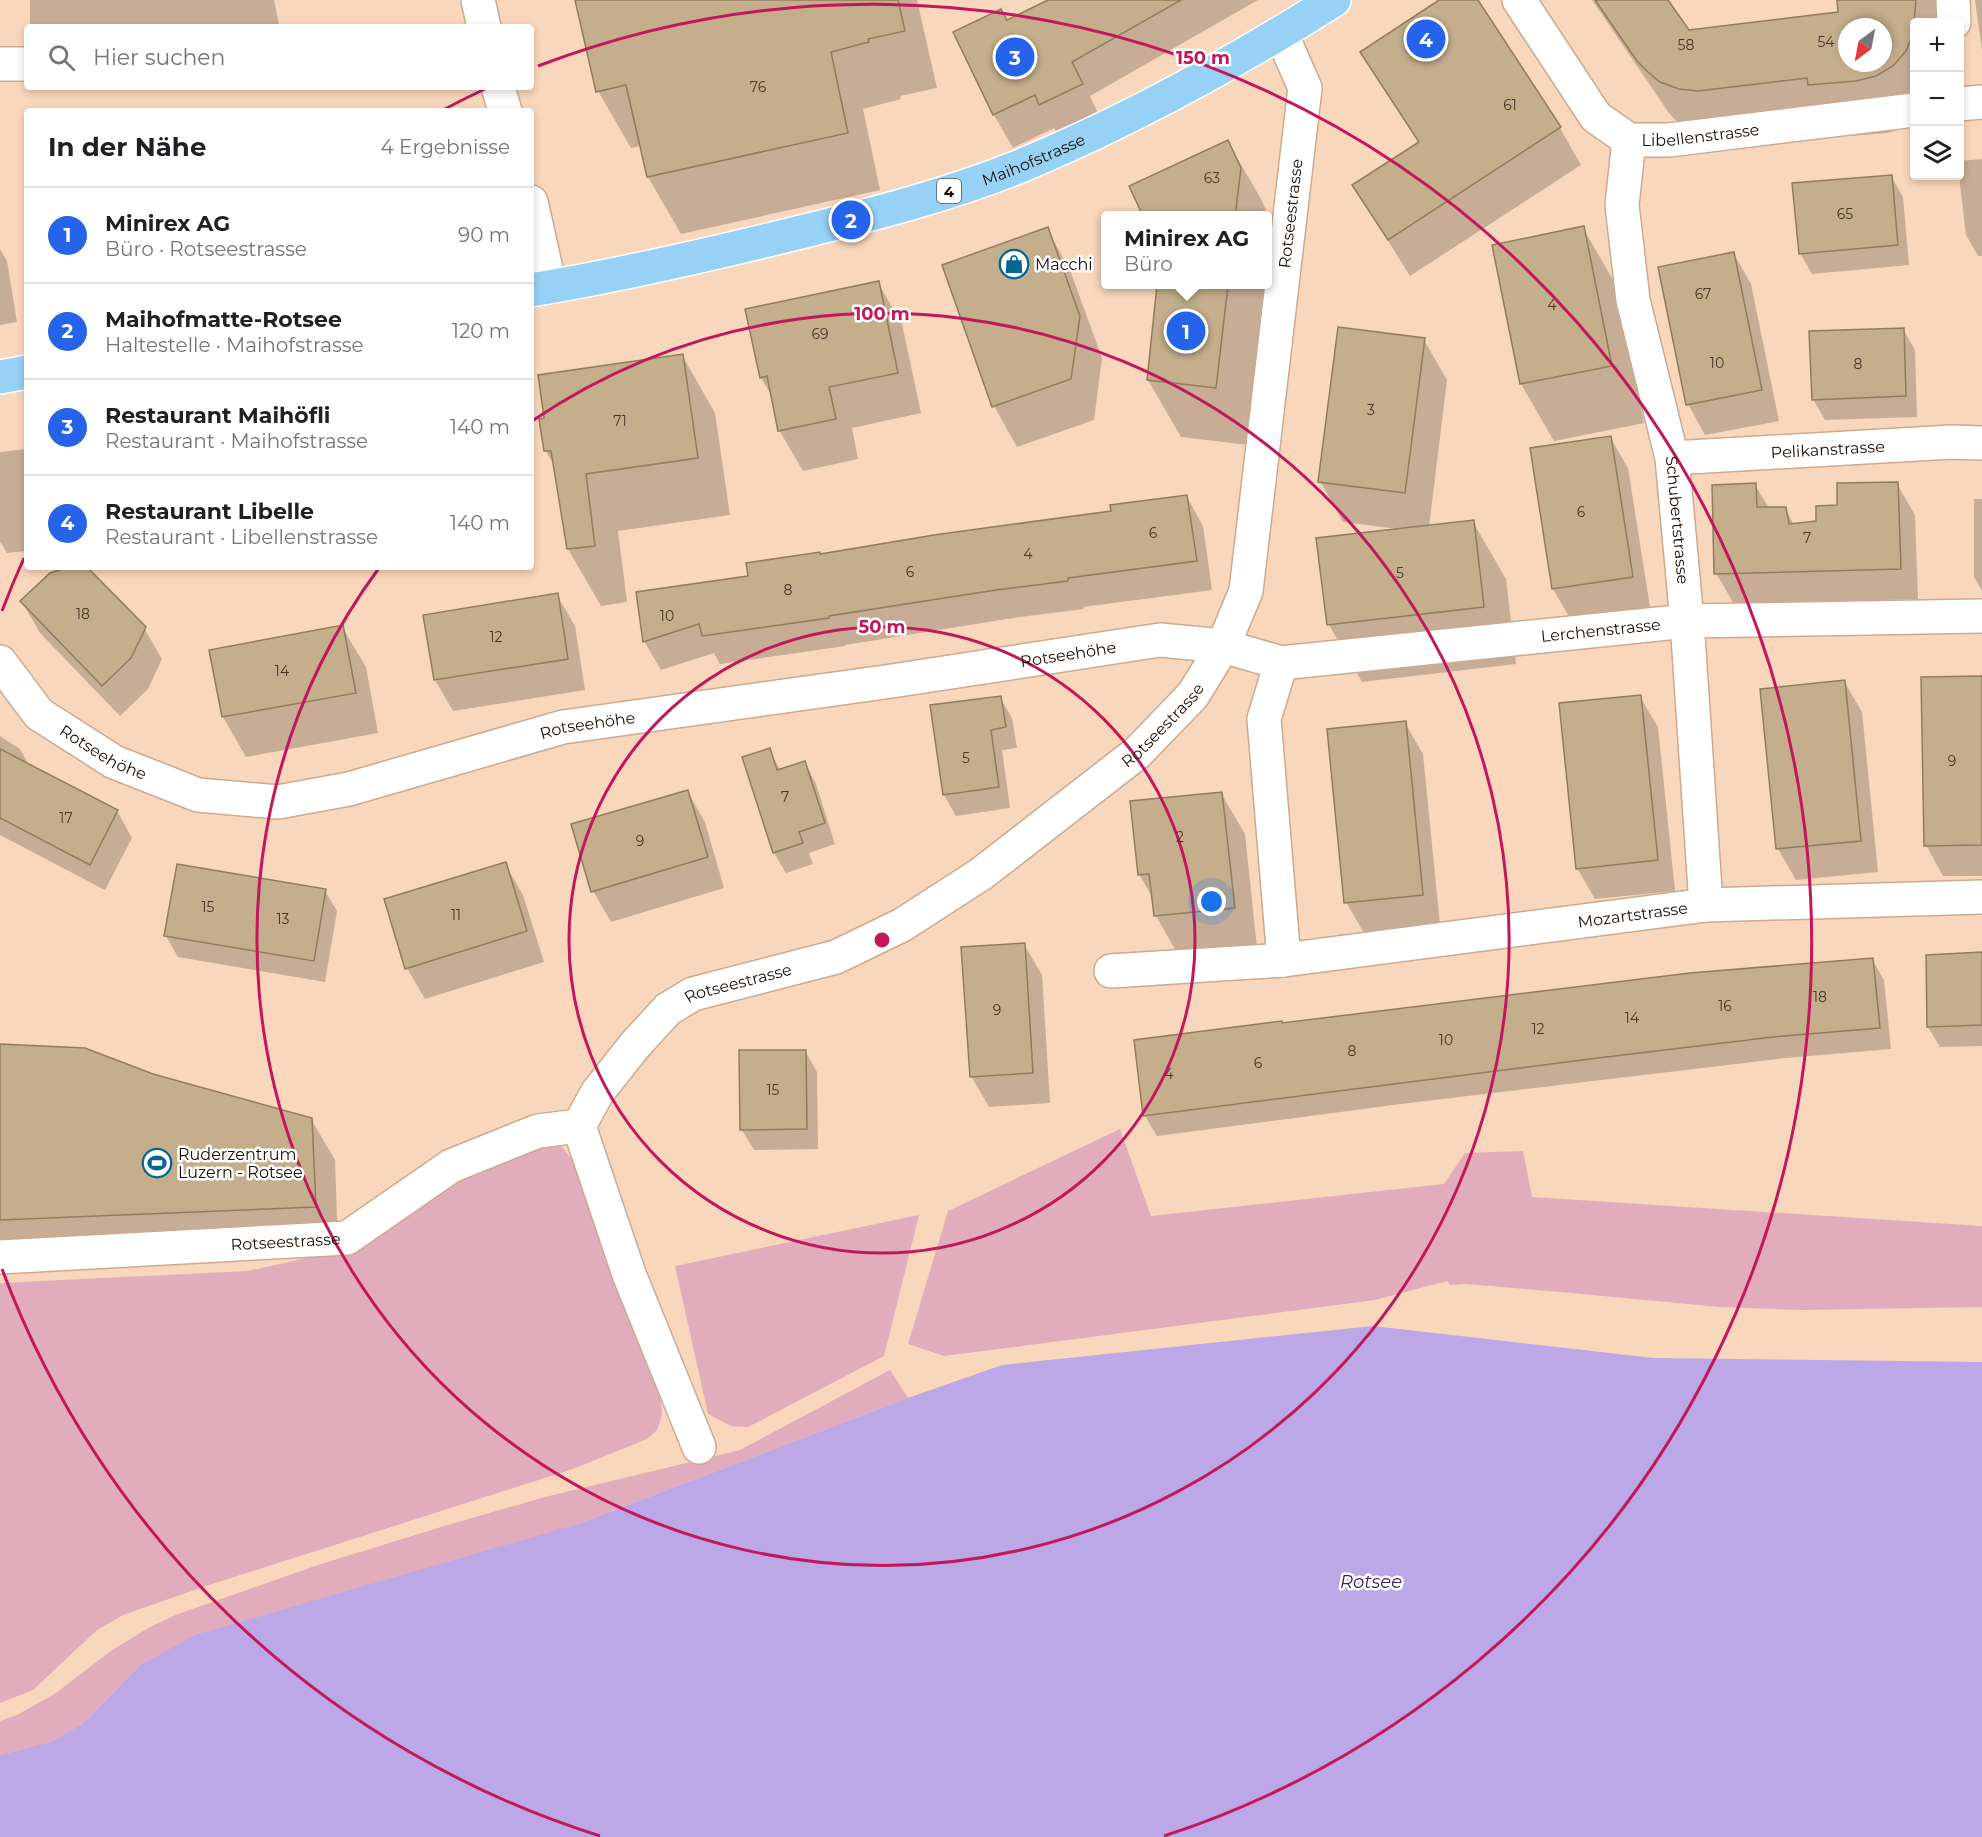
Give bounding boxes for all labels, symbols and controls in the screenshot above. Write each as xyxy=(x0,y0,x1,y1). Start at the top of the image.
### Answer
pin: 4 xyxy=(1406,16,1446,62)
north arrow xyxy=(1838,18,1892,72)
map controls xyxy=(1910,18,1964,180)
button: + xyxy=(1910,18,1964,72)
search box xyxy=(24,24,534,90)
house number: 54 xyxy=(1817,33,1835,51)
pin: 3 xyxy=(996,34,1034,80)
house number: 58 xyxy=(1678,36,1694,54)
icon: search xyxy=(45,41,78,74)
text: Hier suchen xyxy=(93,44,225,71)
text: 150 m xyxy=(1176,47,1230,69)
button: − xyxy=(1910,72,1964,126)
house number: 76 xyxy=(750,78,767,96)
house number: 61 xyxy=(1503,96,1517,114)
street label: Libellenstrasse xyxy=(1642,120,1760,150)
button: layers xyxy=(1910,126,1964,180)
street label: Maihofstrasse xyxy=(979,129,1088,189)
text: In der Nähe xyxy=(48,131,206,163)
text: 4 Ergebnisse xyxy=(381,135,510,159)
street label: Rotseestrasse xyxy=(1274,158,1306,269)
house number: 63 xyxy=(1204,169,1220,187)
road number: 4 xyxy=(937,179,961,203)
pin: 2 xyxy=(832,198,870,242)
house number: 65 xyxy=(1837,205,1853,223)
text: Minirex AG xyxy=(105,210,230,237)
popup xyxy=(1101,211,1272,289)
text: 1 xyxy=(64,223,71,247)
text: 90 m xyxy=(458,223,510,247)
text: Minirex AG xyxy=(1124,225,1249,252)
text: Büro · Rotseestrasse xyxy=(105,237,307,261)
shop icon: Macchi xyxy=(998,248,1030,280)
text: Büro xyxy=(1124,252,1173,276)
place label: Macchi xyxy=(1035,255,1093,274)
house number: 67 xyxy=(1695,285,1711,303)
house number: 4 xyxy=(1547,296,1557,314)
text: 100 m xyxy=(854,303,910,325)
text: Maihofmatte-Rotsee xyxy=(105,306,342,333)
pin: 1 xyxy=(1166,308,1206,354)
text: 2 xyxy=(62,319,73,343)
text: 120 m xyxy=(452,319,510,343)
house number: 69 xyxy=(811,325,829,343)
text: Haltestelle · Maihofstrasse xyxy=(105,333,364,357)
house number: 10 xyxy=(1710,354,1724,372)
house number: 8 xyxy=(1854,355,1863,373)
house number: 3 xyxy=(1367,401,1375,419)
text: Restaurant Maihöfli xyxy=(105,402,330,429)
house number: 71 xyxy=(613,412,627,430)
text: 3 xyxy=(62,415,73,439)
text: 140 m xyxy=(450,415,510,439)
text: Restaurant · Maihofstrasse xyxy=(105,429,368,453)
street label: Pelikanstrasse xyxy=(1770,436,1885,462)
street label: Schubertstrasse xyxy=(1662,455,1693,585)
text: Restaurant Libelle xyxy=(105,498,314,525)
house number: 6 xyxy=(1577,503,1586,521)
text: 4 xyxy=(61,511,74,535)
text: 140 m xyxy=(450,511,510,535)
house number: 6 xyxy=(1149,524,1158,542)
text: Restaurant · Libellenstrasse xyxy=(105,525,378,549)
house number: 7 xyxy=(1803,529,1811,547)
house number: 4 xyxy=(1023,545,1033,563)
house number: 6 xyxy=(906,563,915,581)
house number: 5 xyxy=(1396,564,1404,582)
house number: 8 xyxy=(784,581,793,599)
house number: 18 xyxy=(76,605,90,623)
house number: 10 xyxy=(660,607,674,625)
street label: Lerchenstrasse xyxy=(1540,614,1661,646)
text: 50 m xyxy=(859,616,905,638)
house number: 12 xyxy=(489,628,503,646)
street label: Rotseehöhe xyxy=(1019,637,1117,671)
house number: 14 xyxy=(275,662,290,680)
street label: Rotseestrasse xyxy=(1118,680,1208,771)
street label: Rotseehöhe xyxy=(537,708,636,743)
street label: Rotseehöhe xyxy=(56,720,149,783)
house number: 5 xyxy=(962,749,970,767)
house number: 9 xyxy=(1948,752,1956,770)
house number: 7 xyxy=(781,788,789,806)
house number: 17 xyxy=(59,809,73,827)
house number: 2 xyxy=(1176,828,1184,846)
house number: 9 xyxy=(636,832,644,850)
your location xyxy=(1197,887,1226,916)
house number: 15 xyxy=(202,898,215,916)
street label: Mozartstrasse xyxy=(1577,898,1689,931)
house number: 11 xyxy=(451,906,461,924)
house number: 13 xyxy=(277,910,290,928)
centre of rings xyxy=(872,930,892,950)
street label: Rotseestrasse xyxy=(681,959,794,1007)
house number: 18 xyxy=(1813,988,1827,1006)
house number: 16 xyxy=(1718,997,1732,1015)
house number: 9 xyxy=(993,1001,1001,1019)
house number: 14 xyxy=(1625,1009,1640,1027)
house number: 12 xyxy=(1531,1020,1545,1038)
house number: 10 xyxy=(1439,1031,1453,1049)
house number: 8 xyxy=(1348,1042,1357,1060)
house number: 6 xyxy=(1254,1054,1263,1072)
house number: 4 xyxy=(1164,1065,1174,1083)
house number: 15 xyxy=(767,1081,780,1099)
place label: Ruderzentrum Luzern - Rotsee xyxy=(178,1145,303,1182)
sports icon: Ruderzentrum Luzern - Rotsee xyxy=(141,1147,173,1179)
street label: Rotseestrasse xyxy=(230,1229,341,1254)
water label: Rotsee xyxy=(1340,1571,1402,1593)

